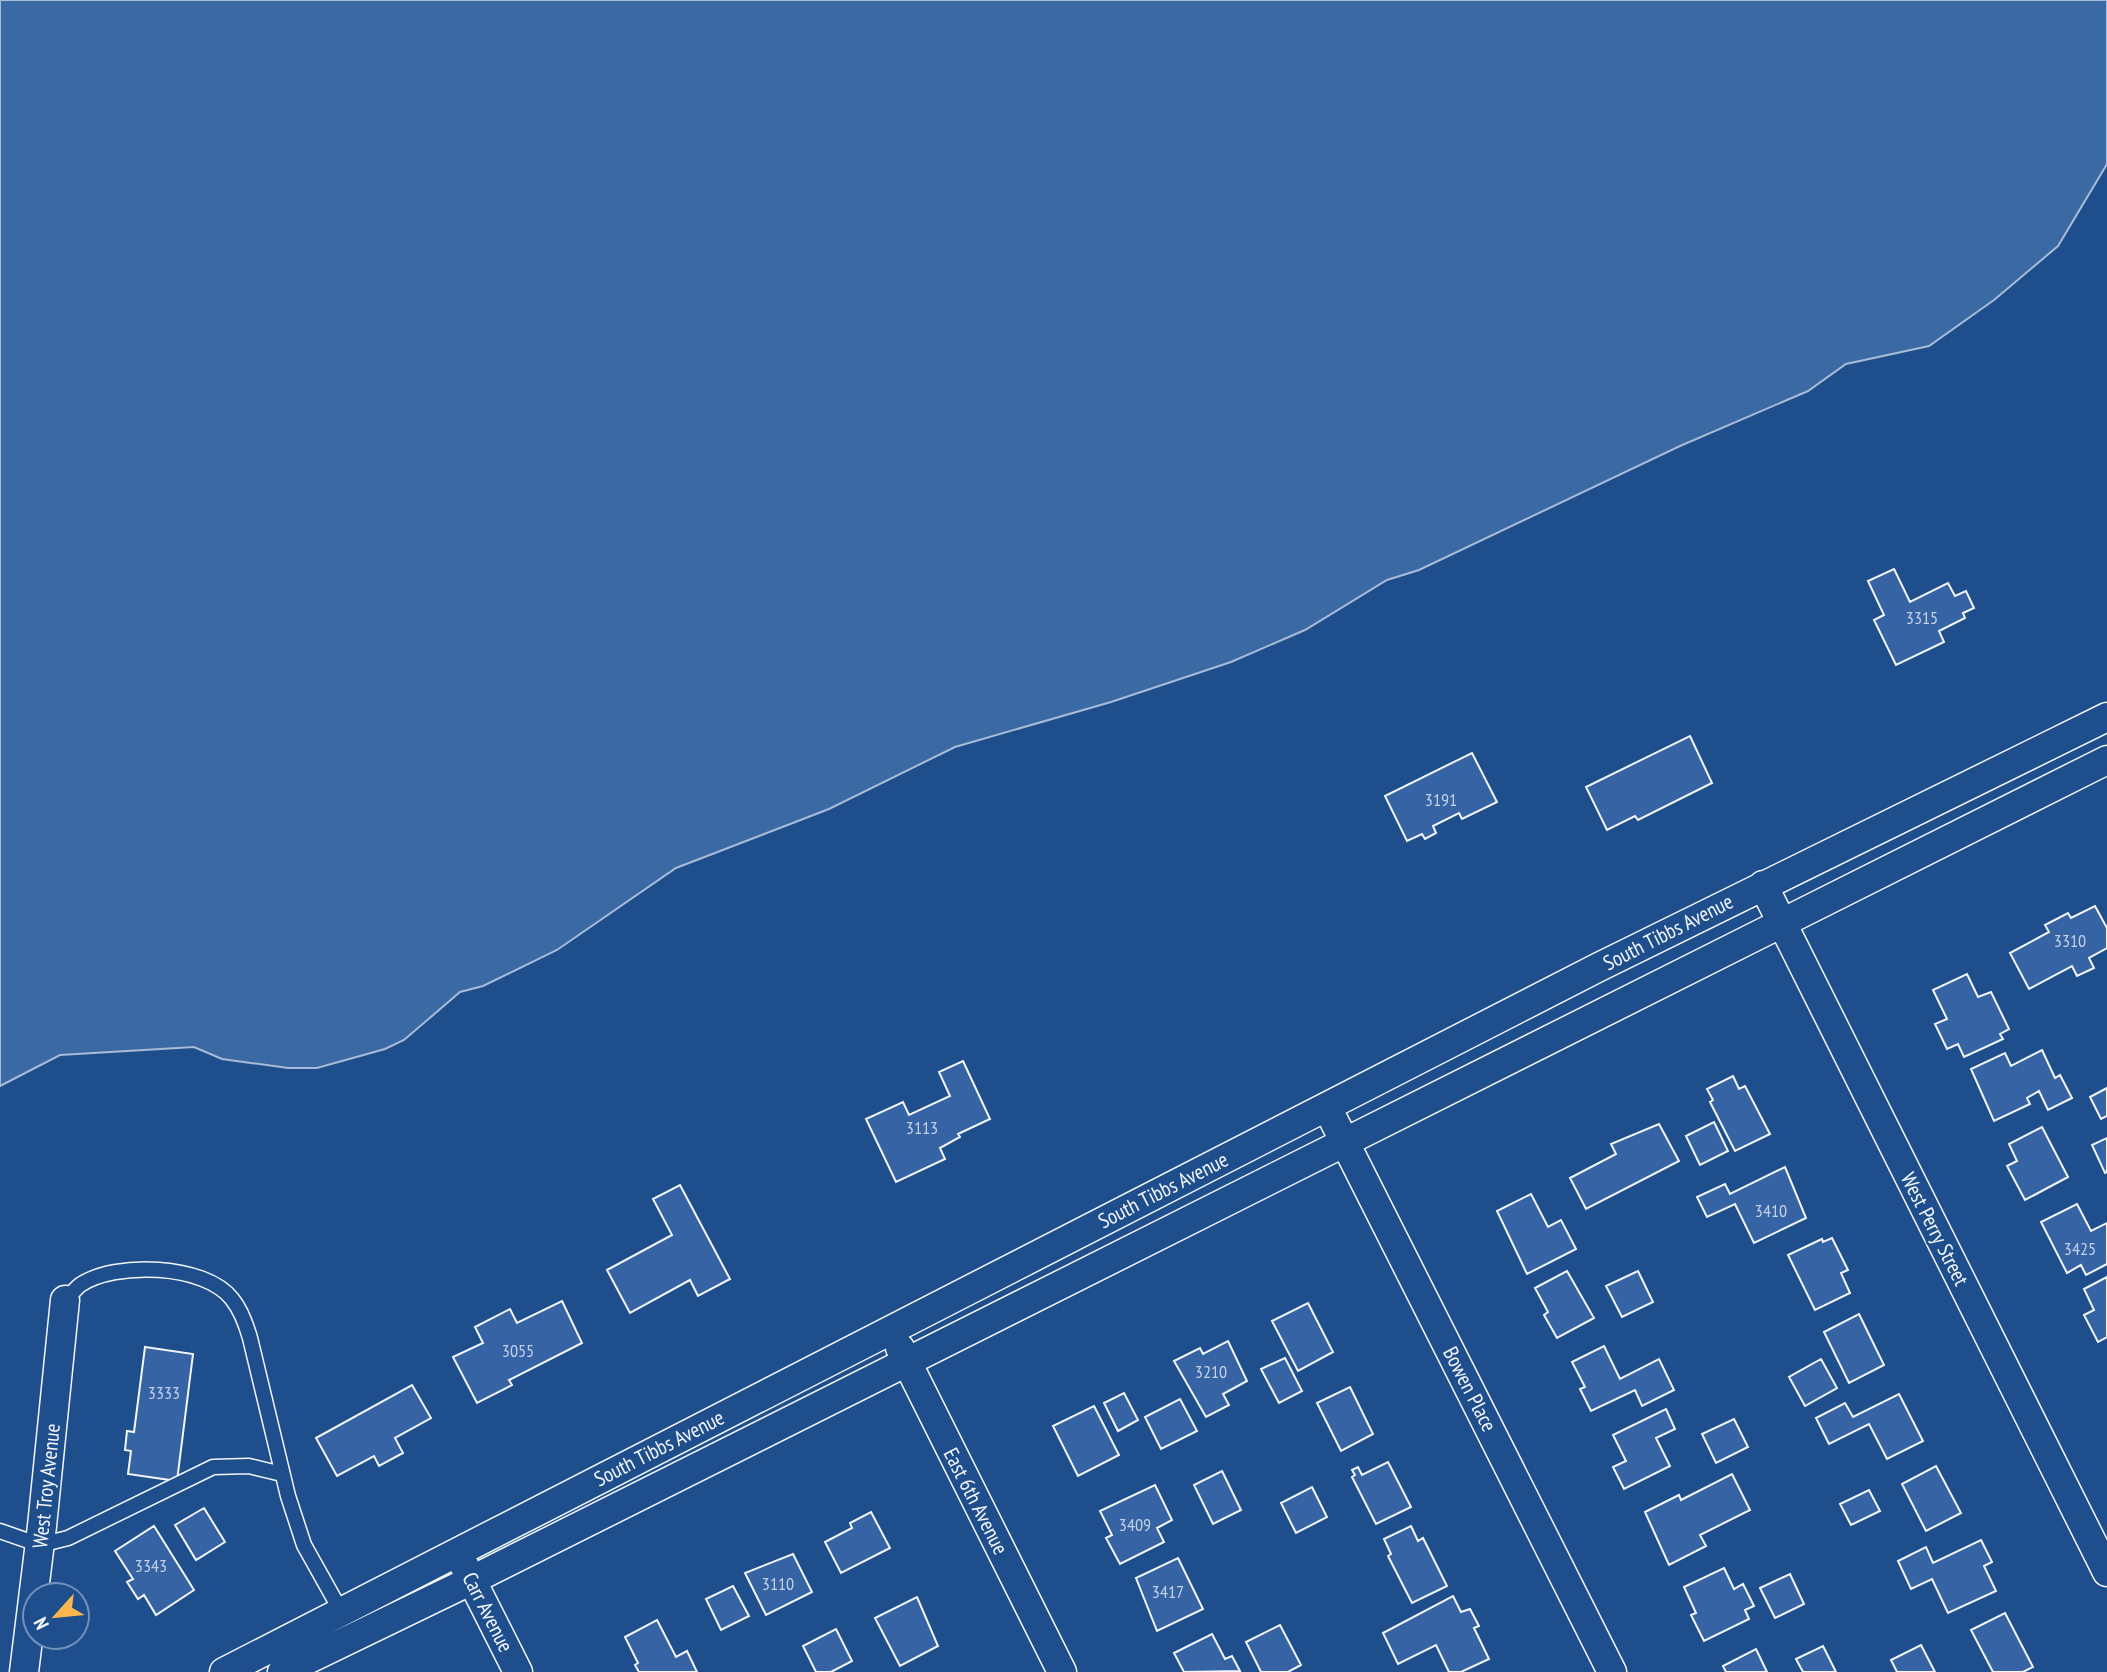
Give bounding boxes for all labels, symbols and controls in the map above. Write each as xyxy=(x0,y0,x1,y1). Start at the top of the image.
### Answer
house number: 3315 xyxy=(1906,606,1938,629)
house number: 3191 xyxy=(1425,788,1457,811)
street label: South Tibbs Avenue xyxy=(1598,888,1738,976)
house number: 3310 xyxy=(2054,929,2086,952)
house number: 3113 xyxy=(906,1116,938,1139)
street label: South Tibbs Avenue xyxy=(1093,1146,1233,1234)
street label: West Perry Street xyxy=(1895,1168,1975,1290)
house number: 3410 xyxy=(1755,1199,1787,1222)
house number: 3425 xyxy=(2064,1237,2096,1260)
house number: 3055 xyxy=(502,1339,534,1362)
street label: Bowen Place xyxy=(1437,1342,1503,1436)
house number: 3210 xyxy=(1195,1360,1227,1383)
house number: 3333 xyxy=(148,1381,180,1404)
street label: South Tibbs Avenue xyxy=(589,1404,729,1492)
street label: West Troy Avenue xyxy=(26,1422,66,1550)
street label: East 6th Avenue xyxy=(938,1443,1014,1559)
house number: 3409 xyxy=(1119,1513,1151,1536)
house number: 3343 xyxy=(135,1554,167,1577)
street label: Carr Avenue xyxy=(456,1567,520,1657)
house number: 3110 xyxy=(762,1572,794,1595)
house number: 3417 xyxy=(1152,1580,1184,1603)
north arrow xyxy=(21,1581,91,1651)
text: N xyxy=(28,1614,54,1634)

